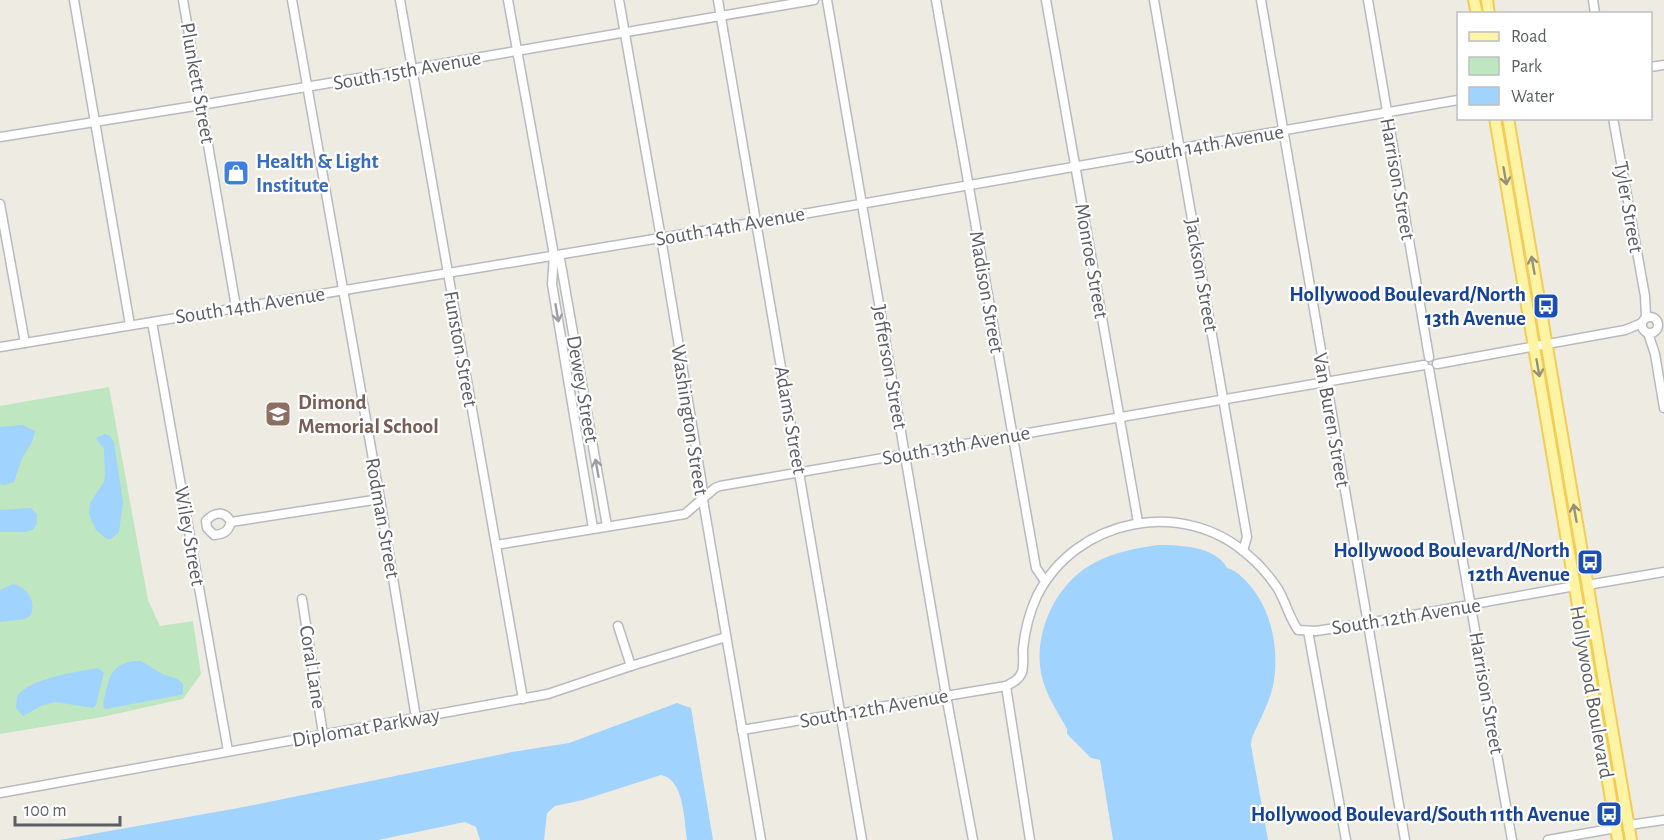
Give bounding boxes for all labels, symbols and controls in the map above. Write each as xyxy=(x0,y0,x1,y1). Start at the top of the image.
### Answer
legend xyxy=(1457,12,1652,120)
street label: Plunkett Street xyxy=(177,21,219,146)
text: Road xyxy=(1511,28,1547,46)
street label: South 15th Avenue xyxy=(331,47,483,94)
text: Park xyxy=(1511,58,1543,76)
text: Water xyxy=(1511,88,1554,106)
street label: Harrison Street xyxy=(1376,116,1419,242)
street label: South 14th Avenue xyxy=(1133,121,1285,168)
place label: Health & Light Institute xyxy=(256,151,379,196)
shop icon: Health & Light Institute xyxy=(221,158,251,188)
street label: Tyler Street xyxy=(1610,160,1647,255)
one-way arrow xyxy=(1499,166,1510,185)
street label: Monroe Street xyxy=(1071,202,1112,321)
street label: South 14th Avenue xyxy=(654,203,806,250)
street label: Jackson Street xyxy=(1181,217,1222,334)
street label: Madison Street xyxy=(965,229,1008,355)
one-way arrow xyxy=(1527,256,1538,276)
street label: South 14th Avenue xyxy=(174,283,326,328)
place label: Hollywood Boulevard/North 13th Avenue xyxy=(1289,284,1526,329)
street label: Funston Street xyxy=(440,289,481,409)
bus stop icon: Hollywood Boulevard/North 13th Avenue xyxy=(1531,291,1561,321)
one-way arrow xyxy=(552,303,563,322)
street label: Jefferson Street xyxy=(868,303,911,431)
street label: Dewey Street xyxy=(563,334,602,445)
street label: Washington Street xyxy=(667,343,712,497)
street label: Van Buren Street xyxy=(1309,351,1354,489)
one-way arrow xyxy=(1532,358,1543,378)
street label: Adams Street xyxy=(771,364,810,476)
place label: Dimond Memorial School xyxy=(298,392,439,437)
school or university icon: Dimond Memorial School xyxy=(263,399,293,429)
street label: South 13th Avenue xyxy=(881,422,1032,469)
street label: Rodman Street xyxy=(362,456,404,580)
one-way arrow xyxy=(591,459,602,479)
street label: Wiley Street xyxy=(170,485,209,588)
one-way arrow xyxy=(1570,504,1581,524)
place label: Hollywood Boulevard/North 12th Avenue xyxy=(1333,540,1570,585)
bus stop icon: Hollywood Boulevard/North 12th Avenue xyxy=(1575,547,1605,577)
street label: South 12th Avenue xyxy=(1330,594,1482,639)
street label: Hollywood Boulevard xyxy=(1566,604,1617,780)
street label: Coral Lane xyxy=(296,624,329,710)
street label: Harrison Street xyxy=(1465,630,1508,756)
street label: South 12th Avenue xyxy=(798,685,950,732)
street label: Diplomat Parkway xyxy=(291,704,442,751)
scale bar xyxy=(15,789,120,827)
bus stop icon: Hollywood Boulevard/South 11th Avenue xyxy=(1594,799,1624,829)
text: 100 m xyxy=(24,802,67,820)
place label: Hollywood Boulevard/South 11th Avenue xyxy=(1251,804,1590,825)

